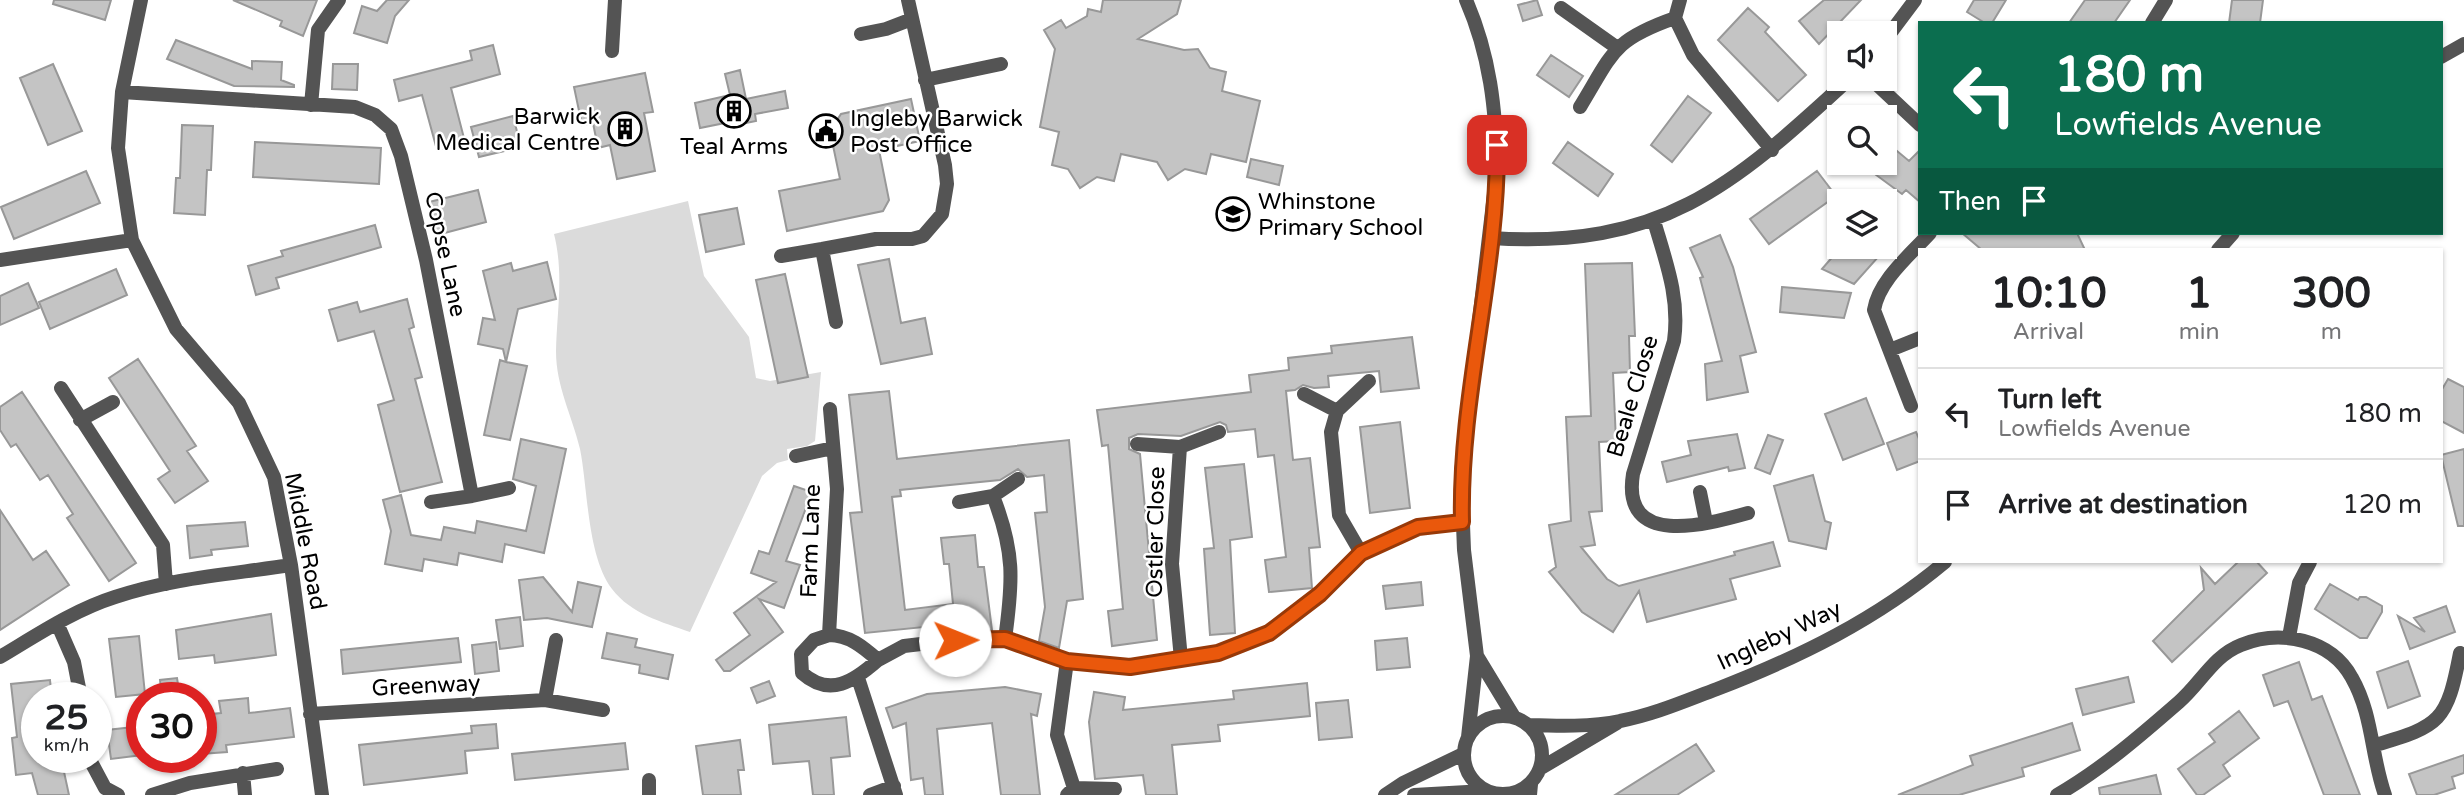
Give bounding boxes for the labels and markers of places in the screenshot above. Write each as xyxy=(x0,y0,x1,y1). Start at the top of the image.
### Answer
building icon: Teal Arms xyxy=(715,92,753,130)
place label: Barwick Medical Centre xyxy=(435,103,600,157)
place label: Ingleby Barwick Post Office xyxy=(850,105,1023,159)
building icon: Barwick Medical Centre xyxy=(606,110,644,148)
public building icon: Ingleby Barwick Post Office xyxy=(807,112,845,150)
pin xyxy=(1467,115,1527,175)
place label: Teal Arms xyxy=(680,133,788,161)
place label: Whinstone Primary School xyxy=(1258,188,1423,242)
school or university icon: Whinstone Primary School xyxy=(1214,195,1252,233)

